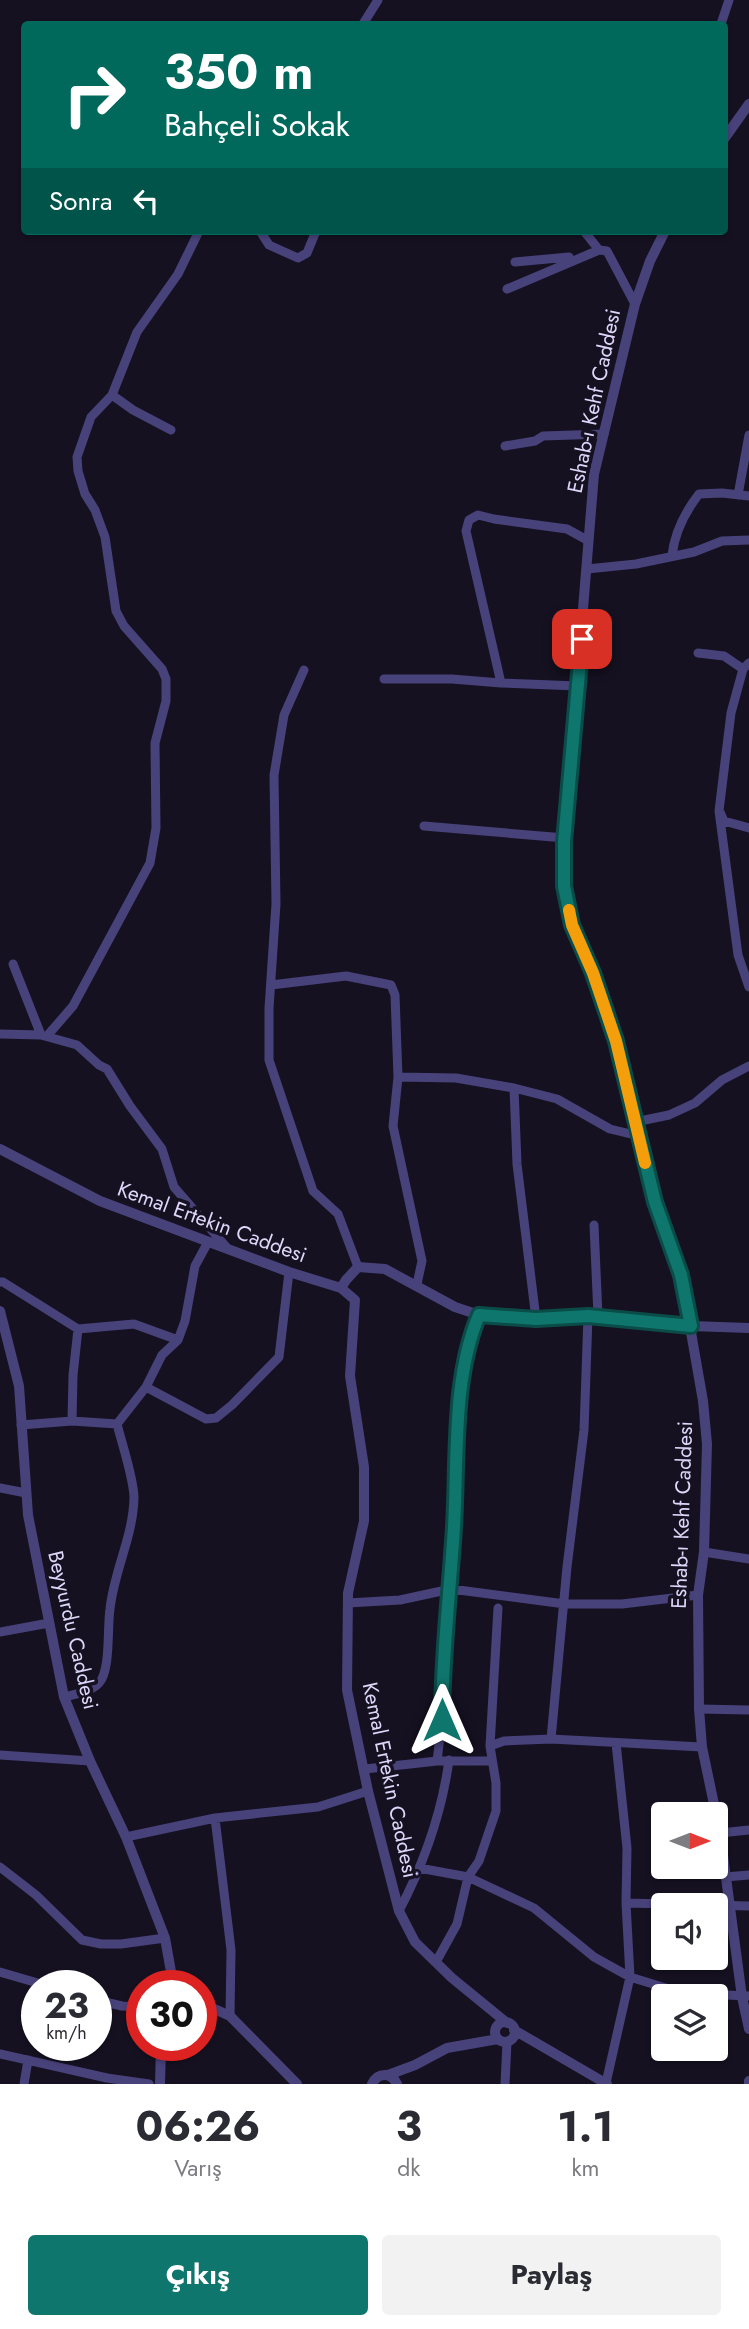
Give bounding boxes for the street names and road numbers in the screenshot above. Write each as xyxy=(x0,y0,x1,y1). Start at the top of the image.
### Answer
street label: Eshab-ı Kehf Caddesi xyxy=(560,306,628,496)
street label: Kemal Ertekin Caddesi xyxy=(113,1174,311,1270)
street label: Eshab-ı Kehf Caddesi xyxy=(664,1421,700,1609)
street label: Beyyurdu Caddesi xyxy=(40,1548,106,1712)
street label: Kemal Ertekin Caddesi xyxy=(355,1679,425,1881)

